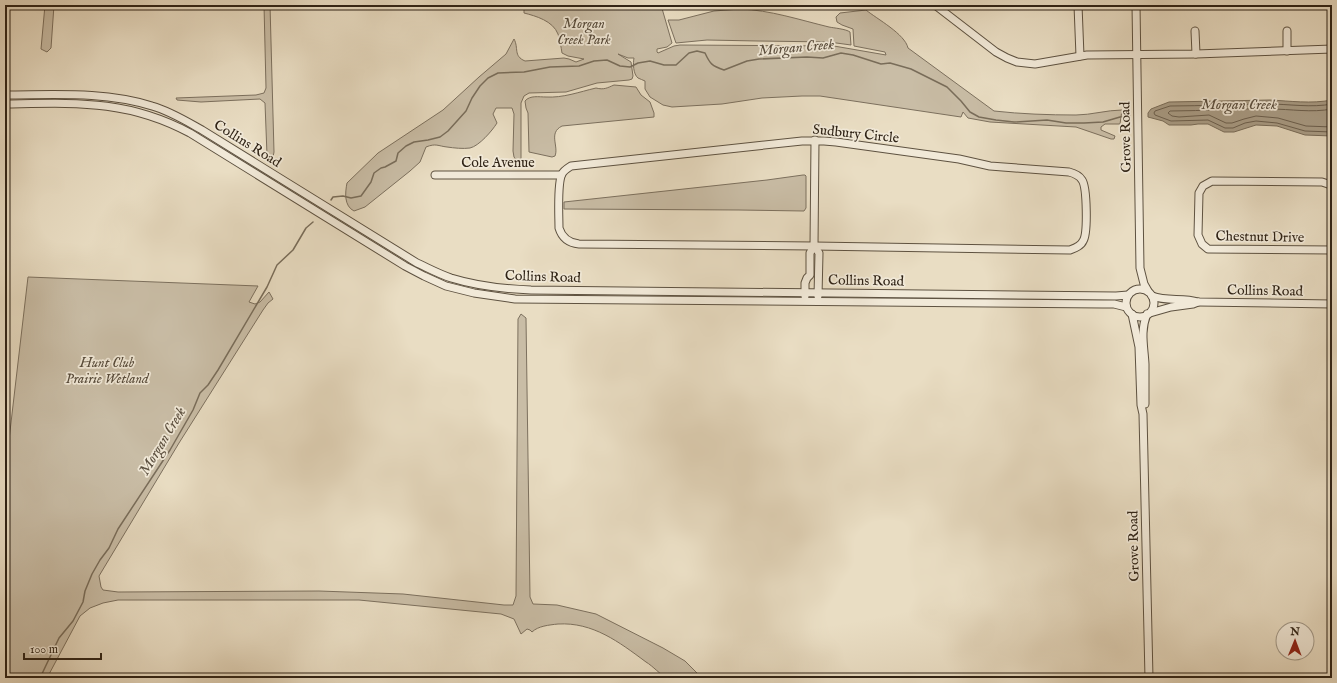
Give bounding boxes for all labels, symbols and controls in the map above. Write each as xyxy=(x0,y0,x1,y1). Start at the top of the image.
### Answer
park label: Morgan Creek Park xyxy=(557,15,611,49)
water label: Morgan Creek xyxy=(757,35,835,61)
water label: Morgan Creek xyxy=(1201,95,1277,115)
street label: Grove Road xyxy=(1116,101,1136,173)
street label: Collins Road xyxy=(210,116,285,172)
street label: Sudbury Circle xyxy=(812,121,901,148)
street label: Cole Avenue xyxy=(461,154,535,172)
street label: Chestnut Drive xyxy=(1215,227,1305,247)
street label: Collins Road xyxy=(505,267,582,287)
street label: Collins Road xyxy=(828,271,905,291)
street label: Collins Road xyxy=(1227,281,1304,301)
park label: Hunt Club Prairie Wetland xyxy=(65,354,150,388)
water label: Morgan Creek xyxy=(135,404,191,479)
street label: Grove Road xyxy=(1124,510,1144,582)
north arrow xyxy=(1275,621,1315,661)
text: N xyxy=(1289,625,1301,639)
scale bar xyxy=(24,635,101,661)
text: 100 m xyxy=(30,642,58,657)

